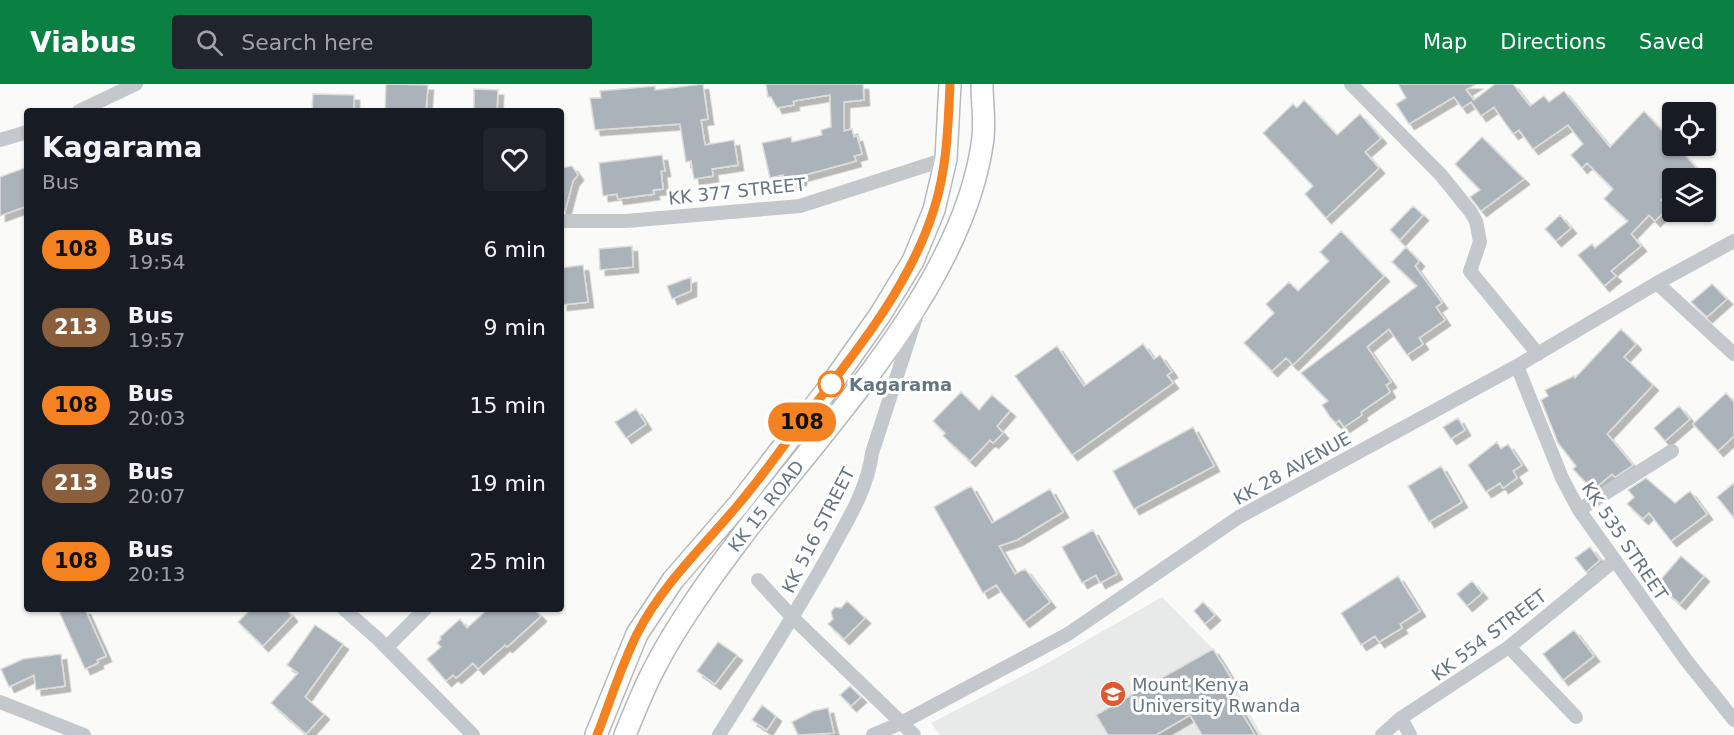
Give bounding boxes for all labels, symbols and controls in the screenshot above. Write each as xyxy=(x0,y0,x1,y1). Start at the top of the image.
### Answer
search box xyxy=(172,15,592,69)
text: Viabus xyxy=(30,26,136,59)
icon: search xyxy=(193,26,226,59)
text: Search here xyxy=(241,30,373,55)
text: Map xyxy=(1423,30,1467,54)
text: Directions xyxy=(1500,30,1606,54)
text: Saved xyxy=(1639,30,1704,54)
map controls xyxy=(1662,102,1716,222)
button: locate xyxy=(1662,102,1716,156)
button: heart xyxy=(483,128,546,191)
text: Kagarama xyxy=(42,131,202,164)
button: layers xyxy=(1662,168,1716,222)
text: Bus xyxy=(42,170,79,194)
street label: KK 377 STREET xyxy=(667,173,808,209)
text: Bus xyxy=(128,225,173,250)
text: 108 xyxy=(54,237,98,261)
text: 6 min xyxy=(484,237,546,262)
text: 19:54 xyxy=(128,250,185,274)
text: Bus xyxy=(128,303,173,328)
text: 213 xyxy=(54,315,98,339)
text: 9 min xyxy=(484,315,546,340)
text: 19:57 xyxy=(128,328,185,352)
marker: Kagarama xyxy=(818,371,844,397)
place label: Kagarama xyxy=(849,374,952,395)
text: Bus xyxy=(128,381,173,406)
text: 108 xyxy=(54,393,98,417)
text: 15 min xyxy=(470,393,546,418)
line badge: 108 xyxy=(768,402,836,442)
text: 20:03 xyxy=(128,406,185,430)
text: 108 xyxy=(780,410,824,434)
street label: KK 28 AVENUE xyxy=(1230,427,1354,509)
street label: KK 15 ROAD xyxy=(724,456,808,556)
text: Bus xyxy=(128,459,173,484)
street label: KK 516 STREET xyxy=(777,463,859,596)
text: 213 xyxy=(54,471,98,495)
text: 19 min xyxy=(470,471,546,496)
street label: KK 535 STREET xyxy=(1578,478,1673,605)
text: 20:07 xyxy=(128,484,185,508)
text: Bus xyxy=(128,537,173,562)
text: 108 xyxy=(54,549,98,573)
text: 25 min xyxy=(470,549,546,574)
text: 20:13 xyxy=(128,562,185,586)
street label: KK 554 STREET xyxy=(1428,584,1551,685)
place label: Mount Kenya University Rwanda xyxy=(1132,674,1301,716)
school or university icon: Mount Kenya University Rwanda xyxy=(1098,679,1128,709)

